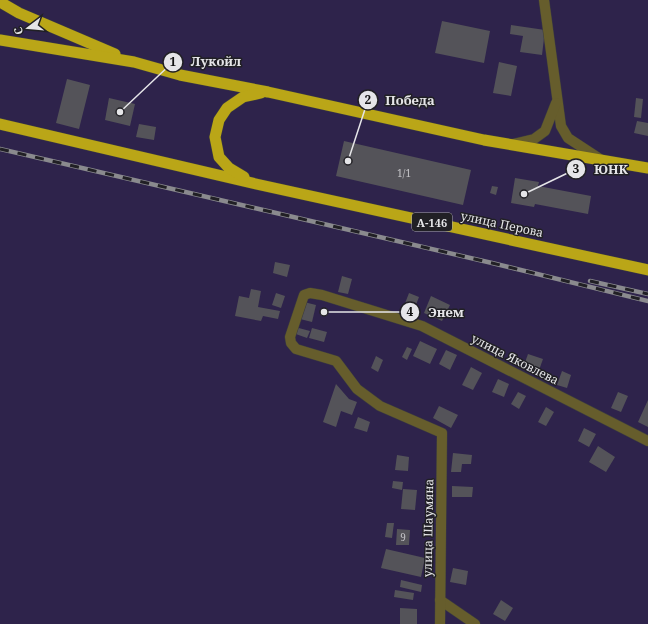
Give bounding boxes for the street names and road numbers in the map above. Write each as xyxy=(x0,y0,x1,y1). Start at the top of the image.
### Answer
street label: улица Перова xyxy=(459,207,545,241)
road number: А-146 xyxy=(412,213,452,231)
street label: улица Яковлева xyxy=(468,330,562,388)
street label: улица Шаумяна xyxy=(419,479,437,577)

